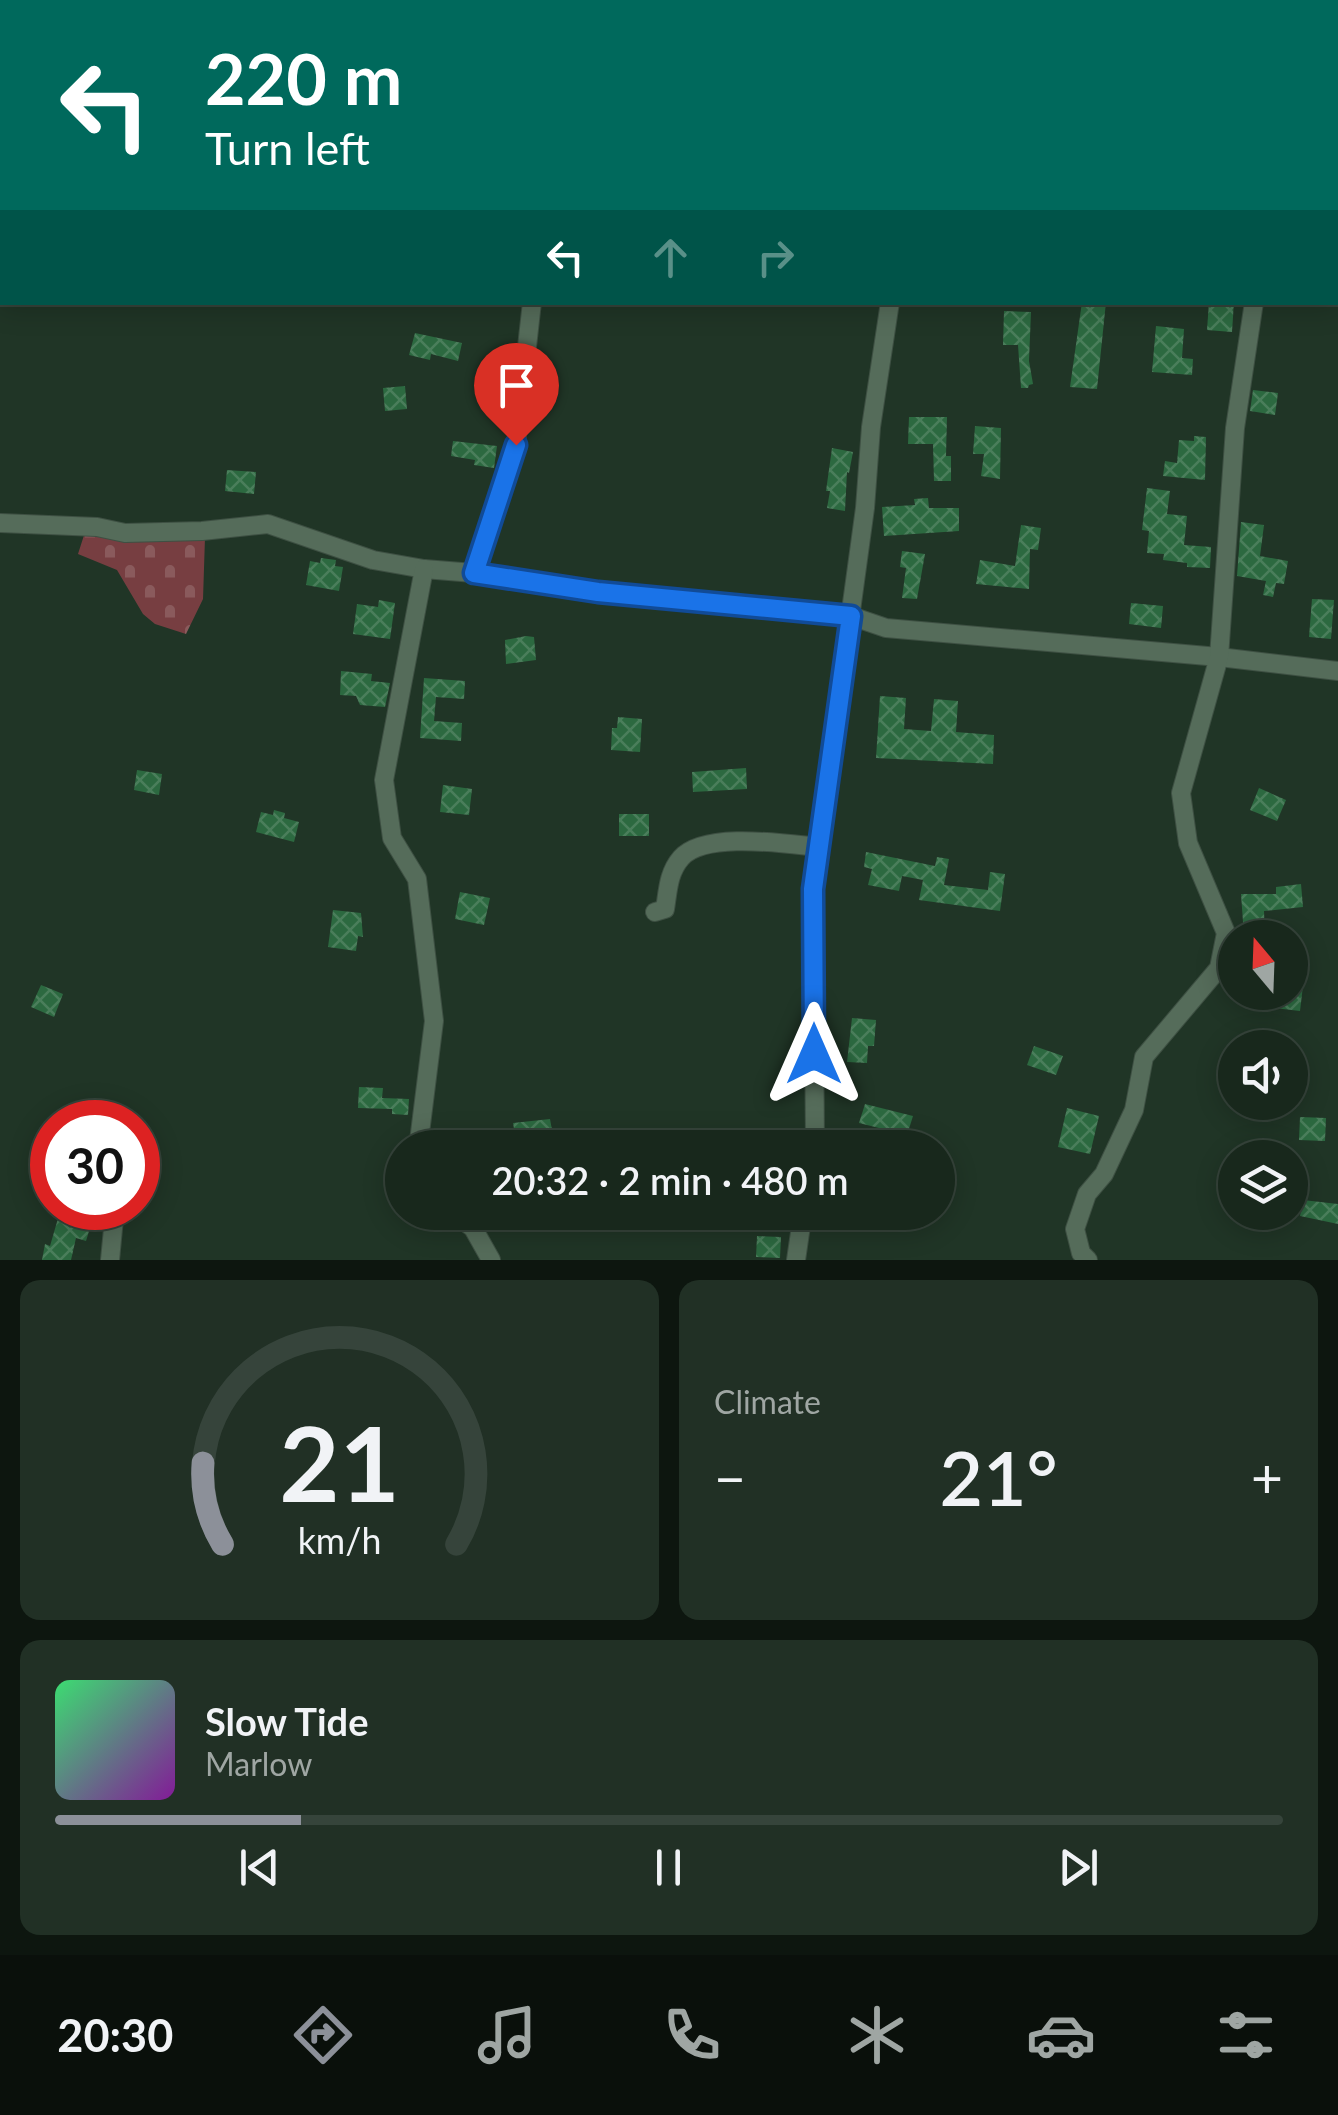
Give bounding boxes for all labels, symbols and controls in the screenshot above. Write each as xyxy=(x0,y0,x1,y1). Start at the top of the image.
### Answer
text: 220 m xyxy=(205,36,402,120)
icon: left xyxy=(40,40,170,170)
text: Turn left xyxy=(205,121,370,175)
icon: left xyxy=(538,230,593,285)
icon: ahead xyxy=(643,230,698,285)
icon: right xyxy=(748,230,803,285)
pin xyxy=(474,343,559,446)
icon: arrive xyxy=(489,358,544,413)
north arrow xyxy=(1218,920,1308,1010)
map controls xyxy=(1218,920,1308,1230)
position arrow xyxy=(762,1002,866,1106)
button: sound xyxy=(1218,1030,1308,1120)
speed limit sign: 30 xyxy=(30,1100,160,1230)
button: layers xyxy=(1218,1140,1308,1230)
text: 20:32 · 2 min · 480 m xyxy=(492,1157,848,1203)
text: Climate xyxy=(714,1382,821,1421)
text: 21 xyxy=(279,1399,400,1524)
text: 21° xyxy=(939,1432,1058,1522)
text: − xyxy=(714,1444,746,1510)
text: + xyxy=(1251,1444,1283,1510)
text: km/h xyxy=(298,1519,381,1562)
text: Slow Tide xyxy=(205,1698,368,1744)
text: Marlow xyxy=(205,1744,312,1783)
icon: previous xyxy=(232,1840,287,1895)
icon: pause xyxy=(641,1840,696,1895)
icon: next xyxy=(1051,1840,1106,1895)
icon: directions xyxy=(288,2000,358,2070)
icon: music xyxy=(472,2000,542,2070)
icon: phone xyxy=(657,2000,727,2070)
icon: climate xyxy=(842,2000,912,2070)
icon: car xyxy=(1026,2000,1096,2070)
icon: filters xyxy=(1211,2000,1281,2070)
text: 20:30 xyxy=(57,2008,173,2062)

